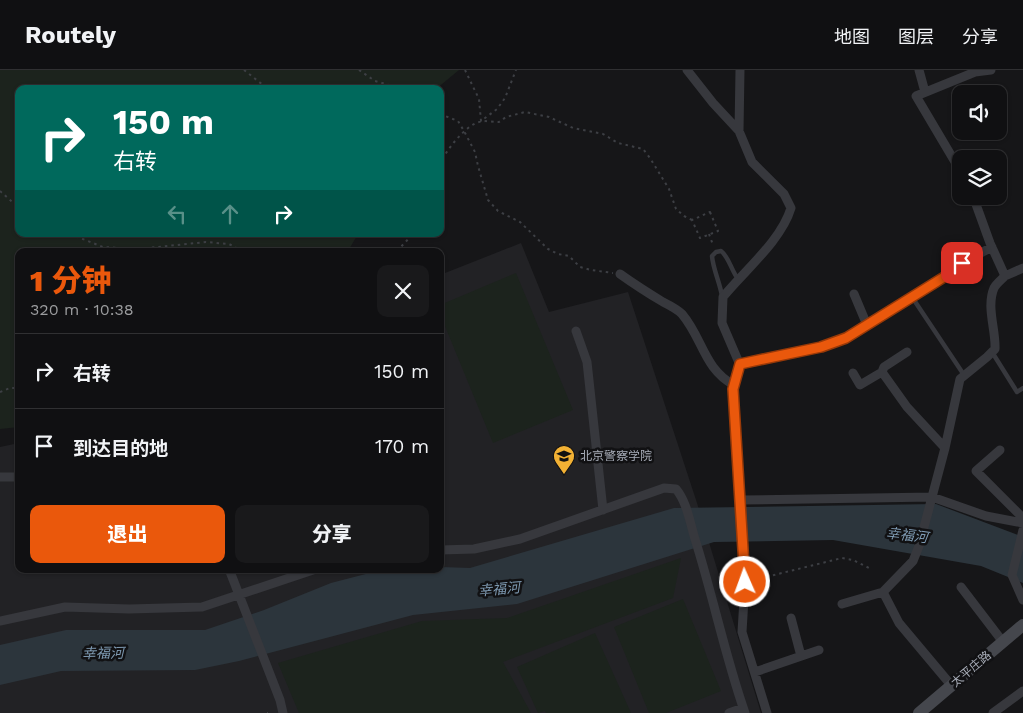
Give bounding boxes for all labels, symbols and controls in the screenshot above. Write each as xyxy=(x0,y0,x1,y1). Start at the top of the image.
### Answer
text: Routely xyxy=(25,21,116,49)
text: 地图 xyxy=(834,26,870,47)
text: 图层 xyxy=(898,26,934,47)
text: 分享 xyxy=(962,26,998,47)
map controls xyxy=(952,85,1007,205)
button: sound xyxy=(952,85,1007,140)
text: 150 m xyxy=(113,101,214,143)
icon: right xyxy=(30,105,95,170)
text: 右转 xyxy=(113,149,157,174)
button: layers xyxy=(952,150,1007,205)
icon: left xyxy=(163,200,191,228)
icon: ahead xyxy=(216,200,244,228)
icon: right xyxy=(269,200,297,228)
pin xyxy=(941,242,983,284)
icon: arrive xyxy=(948,249,976,277)
text: 1 分钟 xyxy=(30,263,111,298)
button: close xyxy=(377,265,429,317)
text: 320 m · 10:38 xyxy=(30,300,134,319)
icon: right xyxy=(30,357,58,385)
text: 150 m xyxy=(374,360,429,383)
text: 右转 xyxy=(73,362,111,385)
icon: arrive xyxy=(30,432,58,460)
text: 170 m xyxy=(375,435,429,458)
text: 到达目的地 xyxy=(73,437,168,460)
school or university icon: 北京警察学院 xyxy=(552,444,576,475)
place label: 北京警察学院 xyxy=(580,449,652,463)
button: 退出 xyxy=(30,505,225,563)
button: 分享 xyxy=(235,505,429,563)
water label: 幸福河 xyxy=(885,525,932,546)
position arrow xyxy=(718,555,770,607)
water label: 幸福河 xyxy=(477,579,524,599)
water label: 幸福河 xyxy=(82,645,127,661)
street label: 太平庄路 xyxy=(948,648,994,690)

